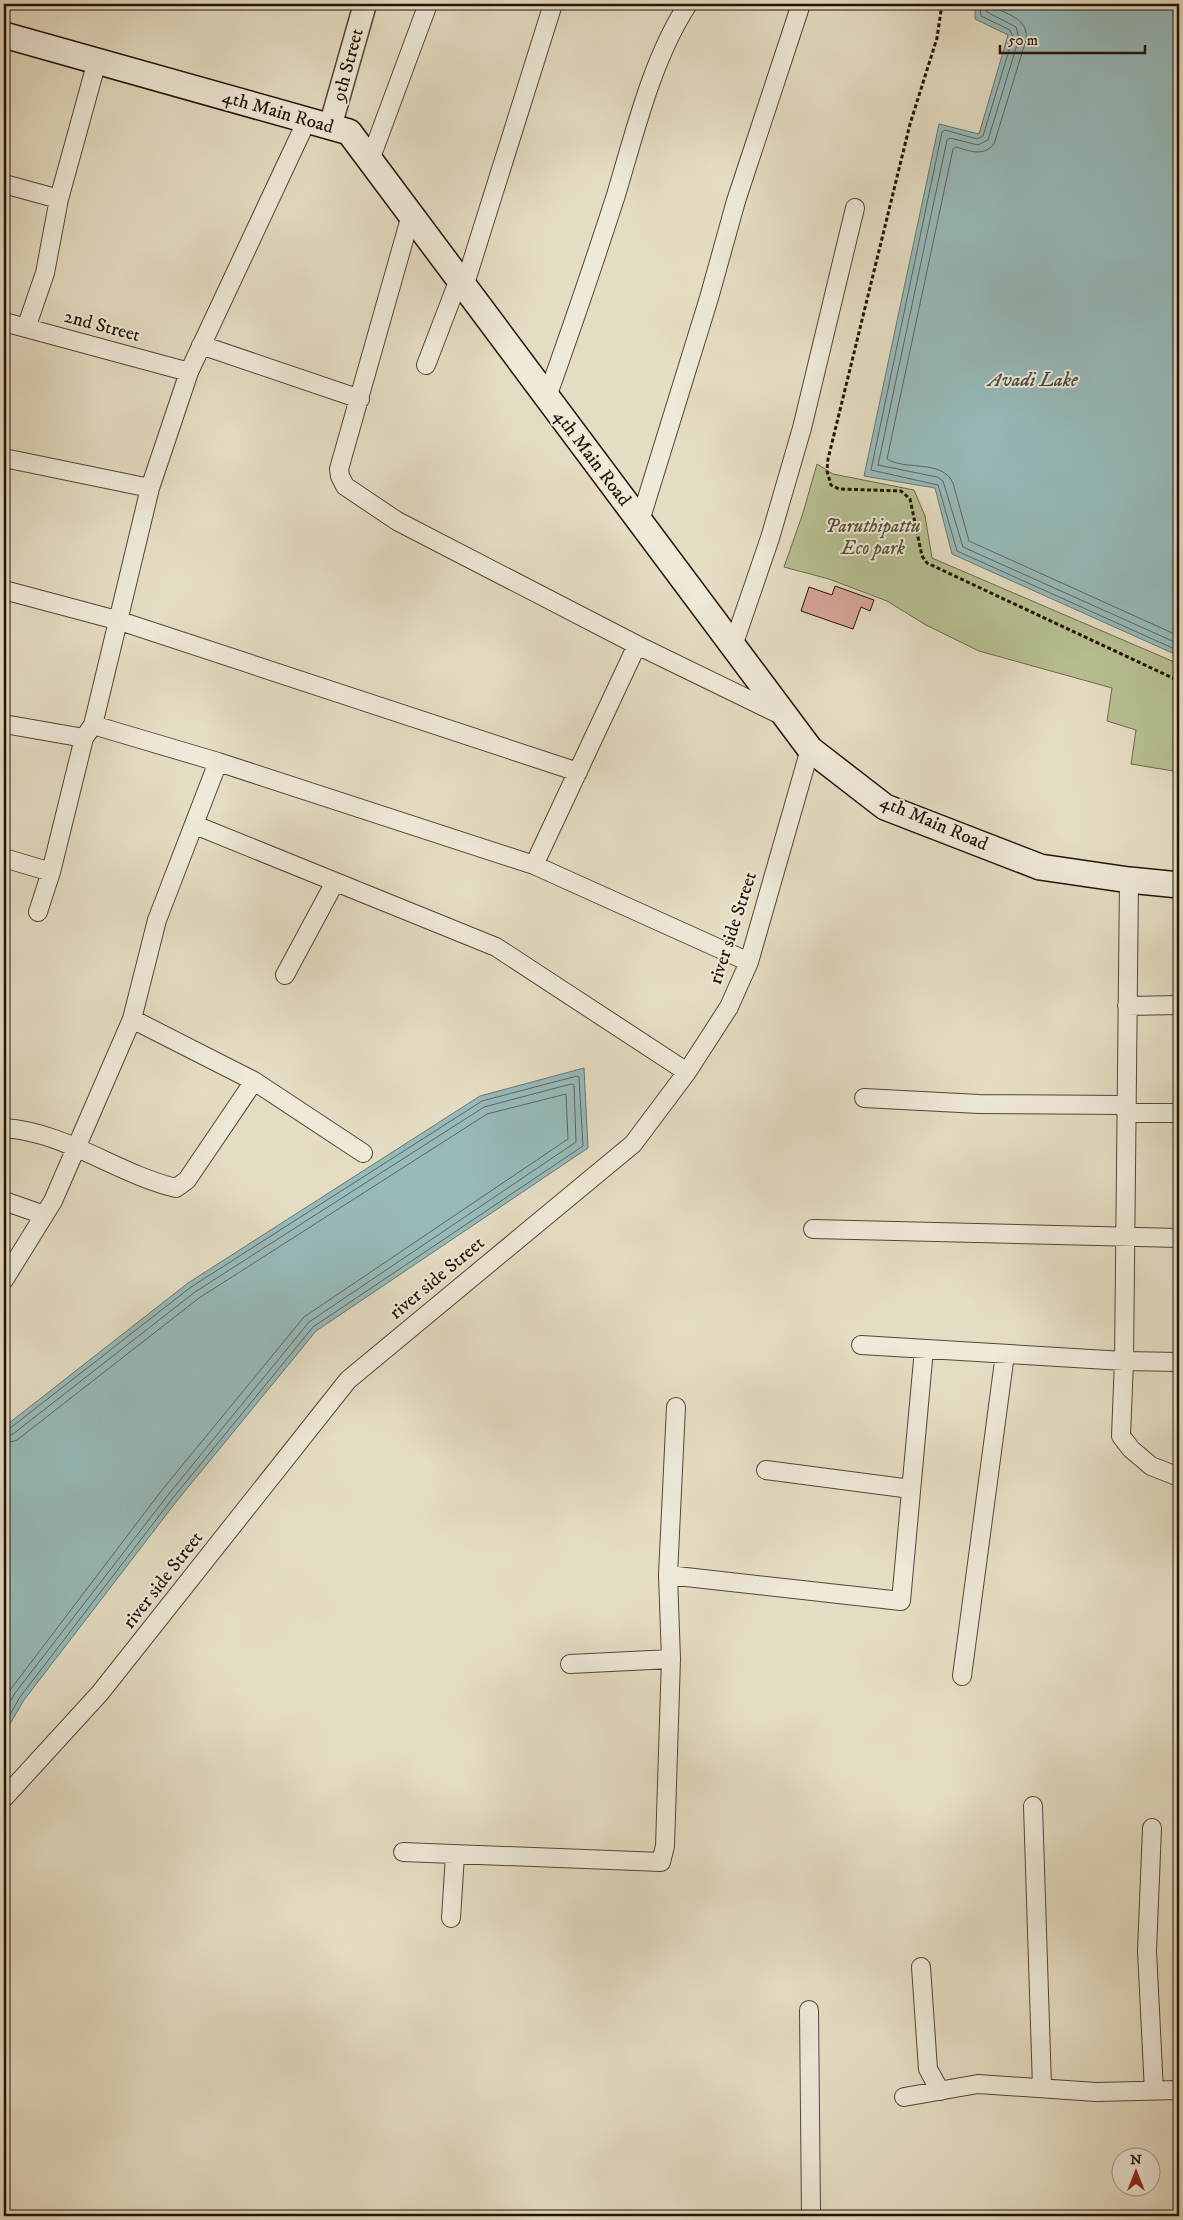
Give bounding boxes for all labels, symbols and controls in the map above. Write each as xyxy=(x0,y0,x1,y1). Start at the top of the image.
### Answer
scale bar xyxy=(1000,22,1146,54)
street label: 9th Street xyxy=(327,26,369,105)
text: 50 m xyxy=(1008,31,1038,50)
street label: 4th Main Road xyxy=(220,85,337,139)
street label: 2nd Street xyxy=(61,305,143,347)
water label: Avadi Lake xyxy=(986,368,1079,393)
street label: 4th Main Road xyxy=(548,405,636,511)
park label: Paruthipattu Eco park xyxy=(825,515,921,561)
street label: 4th Main Road xyxy=(877,790,992,856)
street label: river side Street xyxy=(704,869,762,987)
street label: river side Street xyxy=(385,1232,489,1324)
street label: river side Street xyxy=(118,1527,208,1633)
north arrow xyxy=(1110,2148,1160,2198)
text: N xyxy=(1130,2151,1142,2169)

